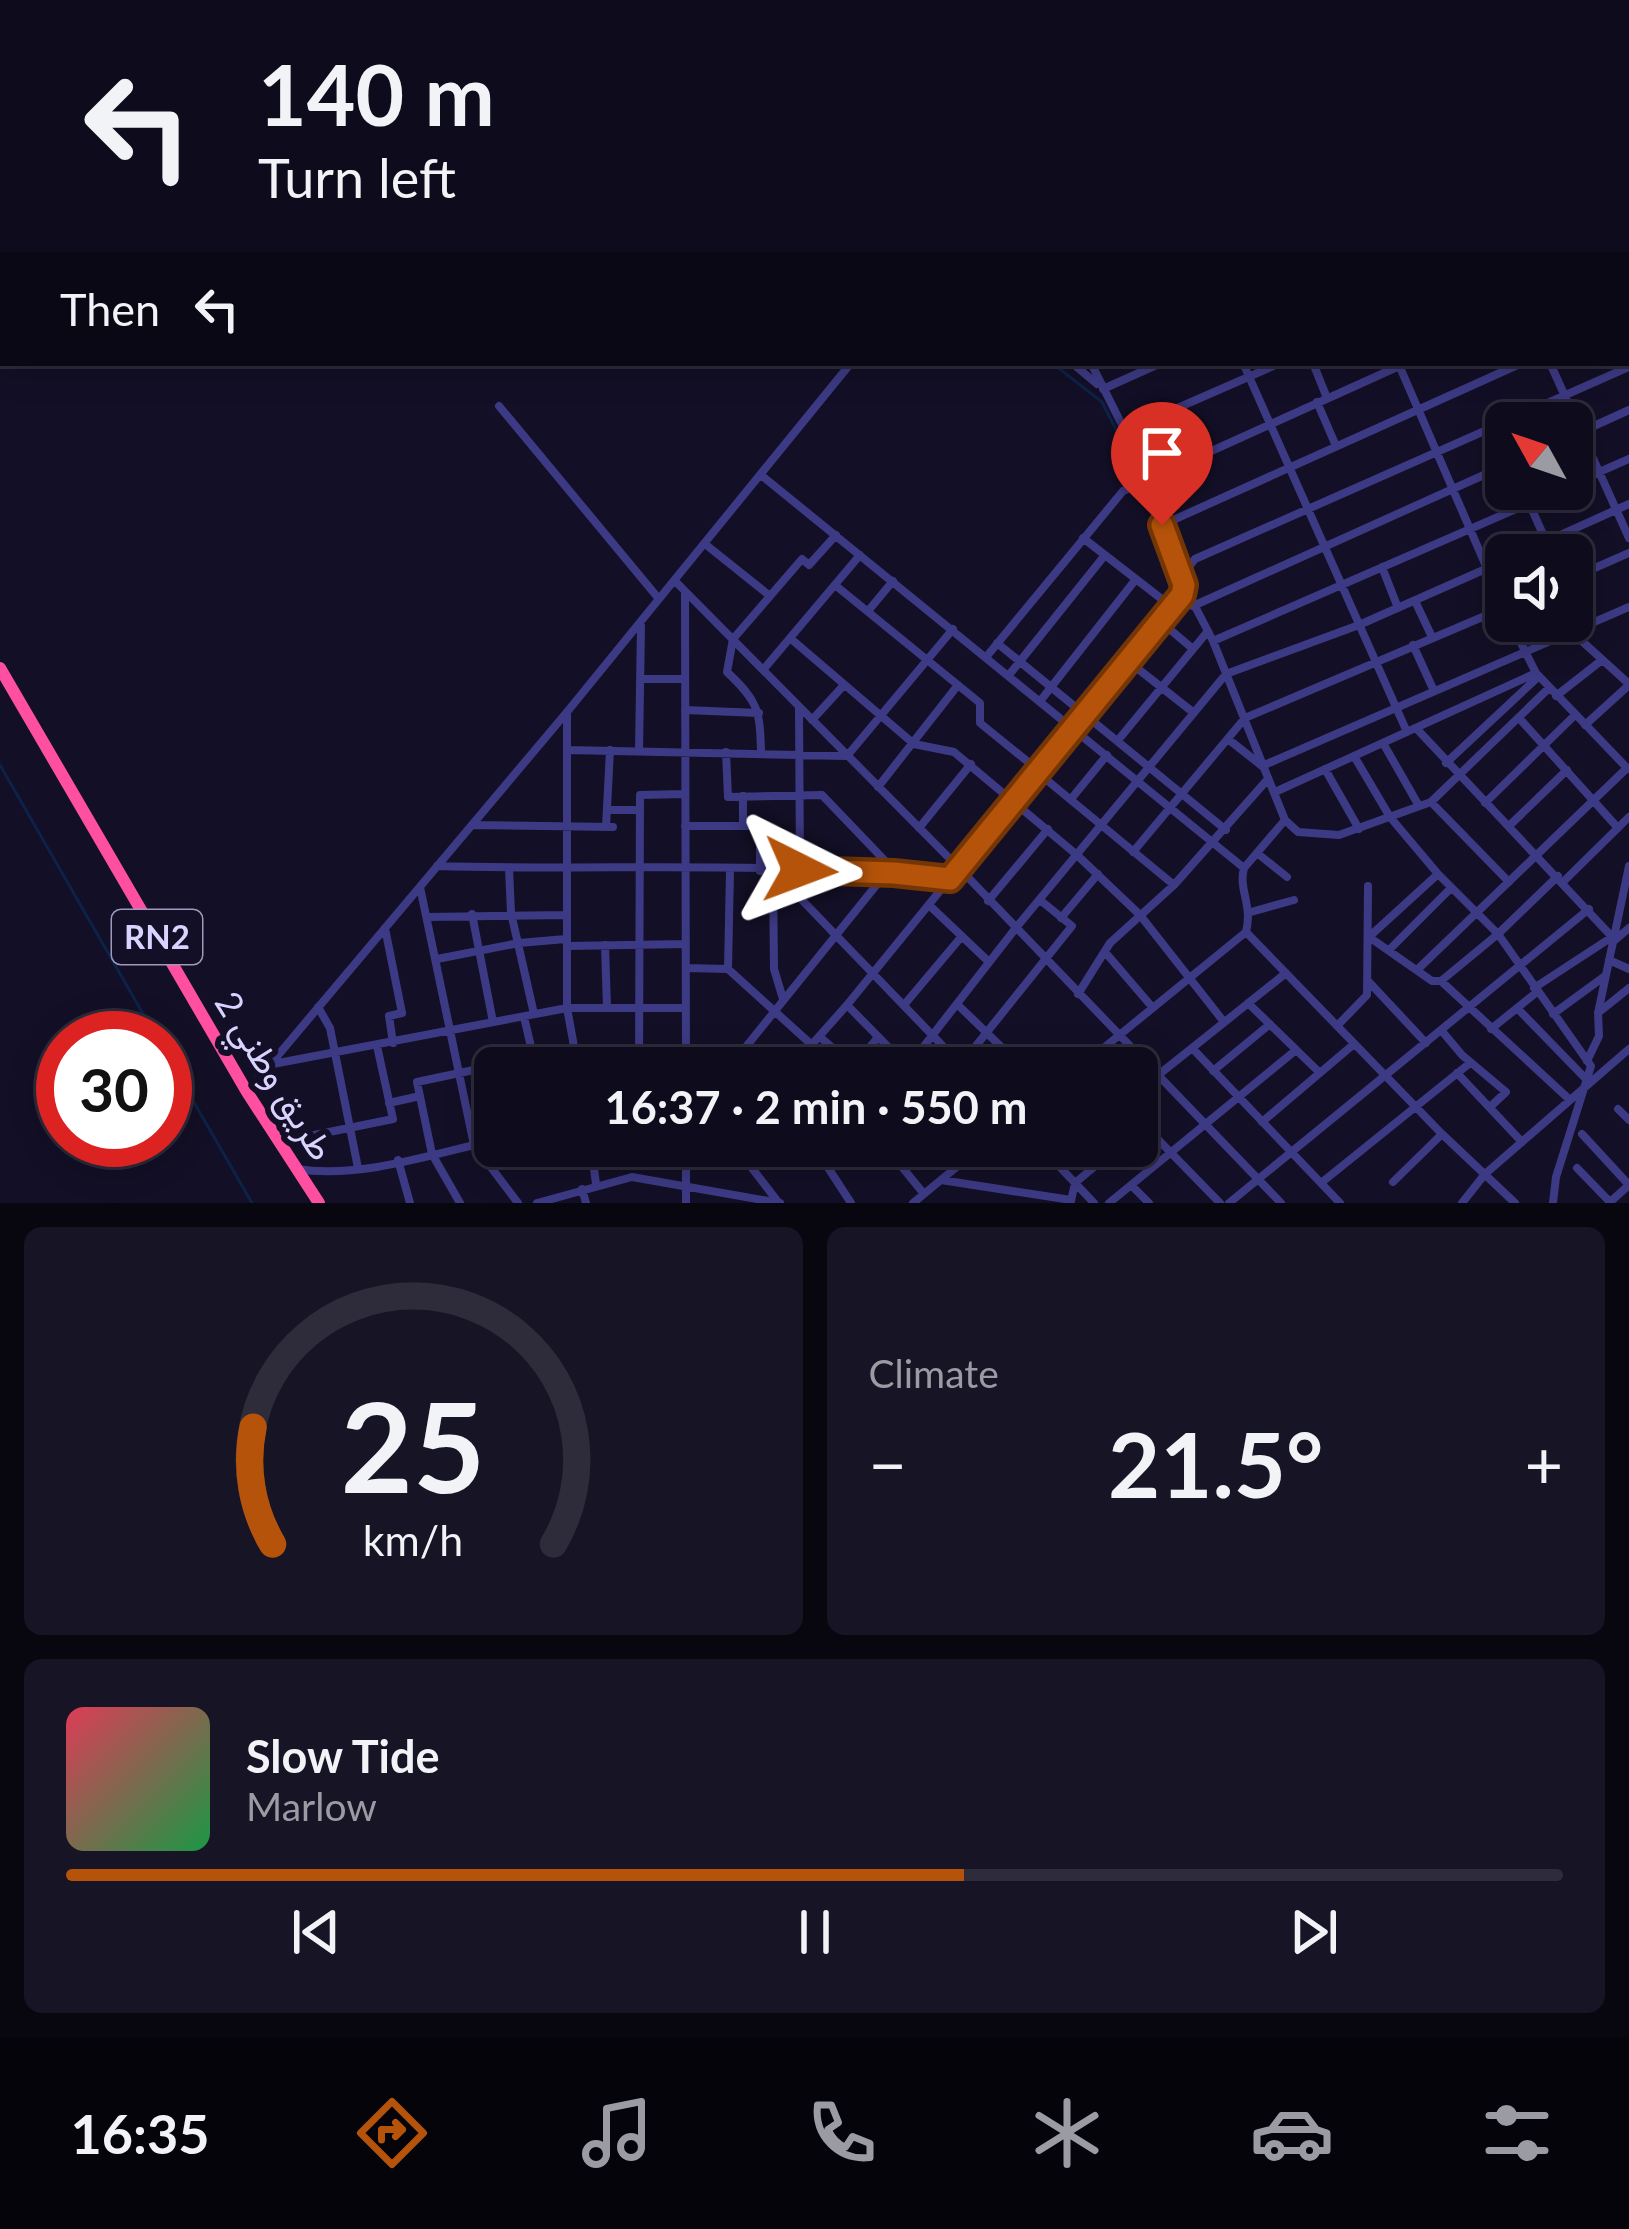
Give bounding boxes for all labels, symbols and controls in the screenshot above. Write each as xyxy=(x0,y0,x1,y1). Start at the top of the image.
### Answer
text: 140 m xyxy=(258,43,495,144)
icon: left xyxy=(60,48,216,204)
text: Turn left xyxy=(258,145,456,210)
icon: left xyxy=(184,276,250,342)
text: Then xyxy=(60,282,160,336)
pin xyxy=(1111,402,1213,525)
north arrow xyxy=(1485,402,1593,510)
map controls xyxy=(1485,402,1593,642)
icon: arrive xyxy=(1129,420,1195,486)
button: sound xyxy=(1485,534,1593,642)
position arrow xyxy=(737,807,863,933)
road number: RN2 xyxy=(112,910,202,964)
street label: طريق وطني 2 xyxy=(199,983,345,1173)
speed limit sign: 30 xyxy=(36,1011,192,1167)
text: 16:37 · 2 min · 550 m xyxy=(605,1080,1027,1134)
text: Climate xyxy=(869,1350,999,1396)
text: 25 xyxy=(341,1370,486,1520)
text: 21.5° xyxy=(1108,1409,1323,1517)
text: − xyxy=(869,1424,907,1503)
text: + xyxy=(1525,1424,1563,1503)
text: km/h xyxy=(363,1514,463,1565)
text: Slow Tide xyxy=(246,1729,440,1783)
text: Marlow xyxy=(246,1783,377,1829)
icon: previous xyxy=(283,1899,349,1965)
icon: pause xyxy=(782,1899,848,1965)
icon: next xyxy=(1281,1899,1347,1965)
icon: directions xyxy=(350,2091,434,2175)
icon: music xyxy=(575,2091,659,2175)
icon: phone xyxy=(800,2091,884,2175)
icon: climate xyxy=(1025,2091,1109,2175)
icon: car xyxy=(1250,2091,1334,2175)
icon: filters xyxy=(1475,2091,1559,2175)
text: 16:35 xyxy=(70,2101,210,2166)

